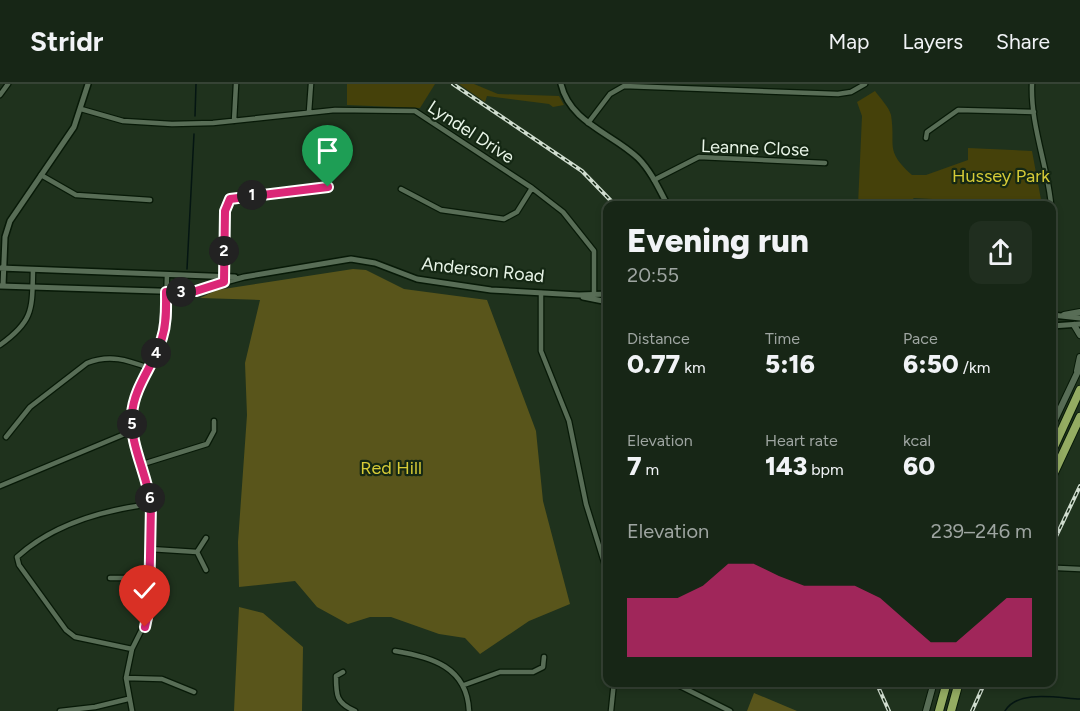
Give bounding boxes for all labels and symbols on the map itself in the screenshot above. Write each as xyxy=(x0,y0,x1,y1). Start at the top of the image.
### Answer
street label: Lyndel Drive xyxy=(423,96,519,168)
pin xyxy=(302,125,353,187)
street label: Leanne Close xyxy=(700,135,810,161)
park label: Hussey Park xyxy=(952,165,1050,187)
pin: 1 xyxy=(237,180,267,210)
pin: 2 xyxy=(209,236,239,266)
street label: Anderson Road xyxy=(420,253,546,287)
pin: 3 xyxy=(166,277,196,307)
pin: 4 xyxy=(141,338,171,368)
pin: 5 xyxy=(117,409,147,439)
park label: Red Hill xyxy=(360,457,422,479)
pin: 6 xyxy=(135,483,165,513)
pin xyxy=(119,565,170,627)

